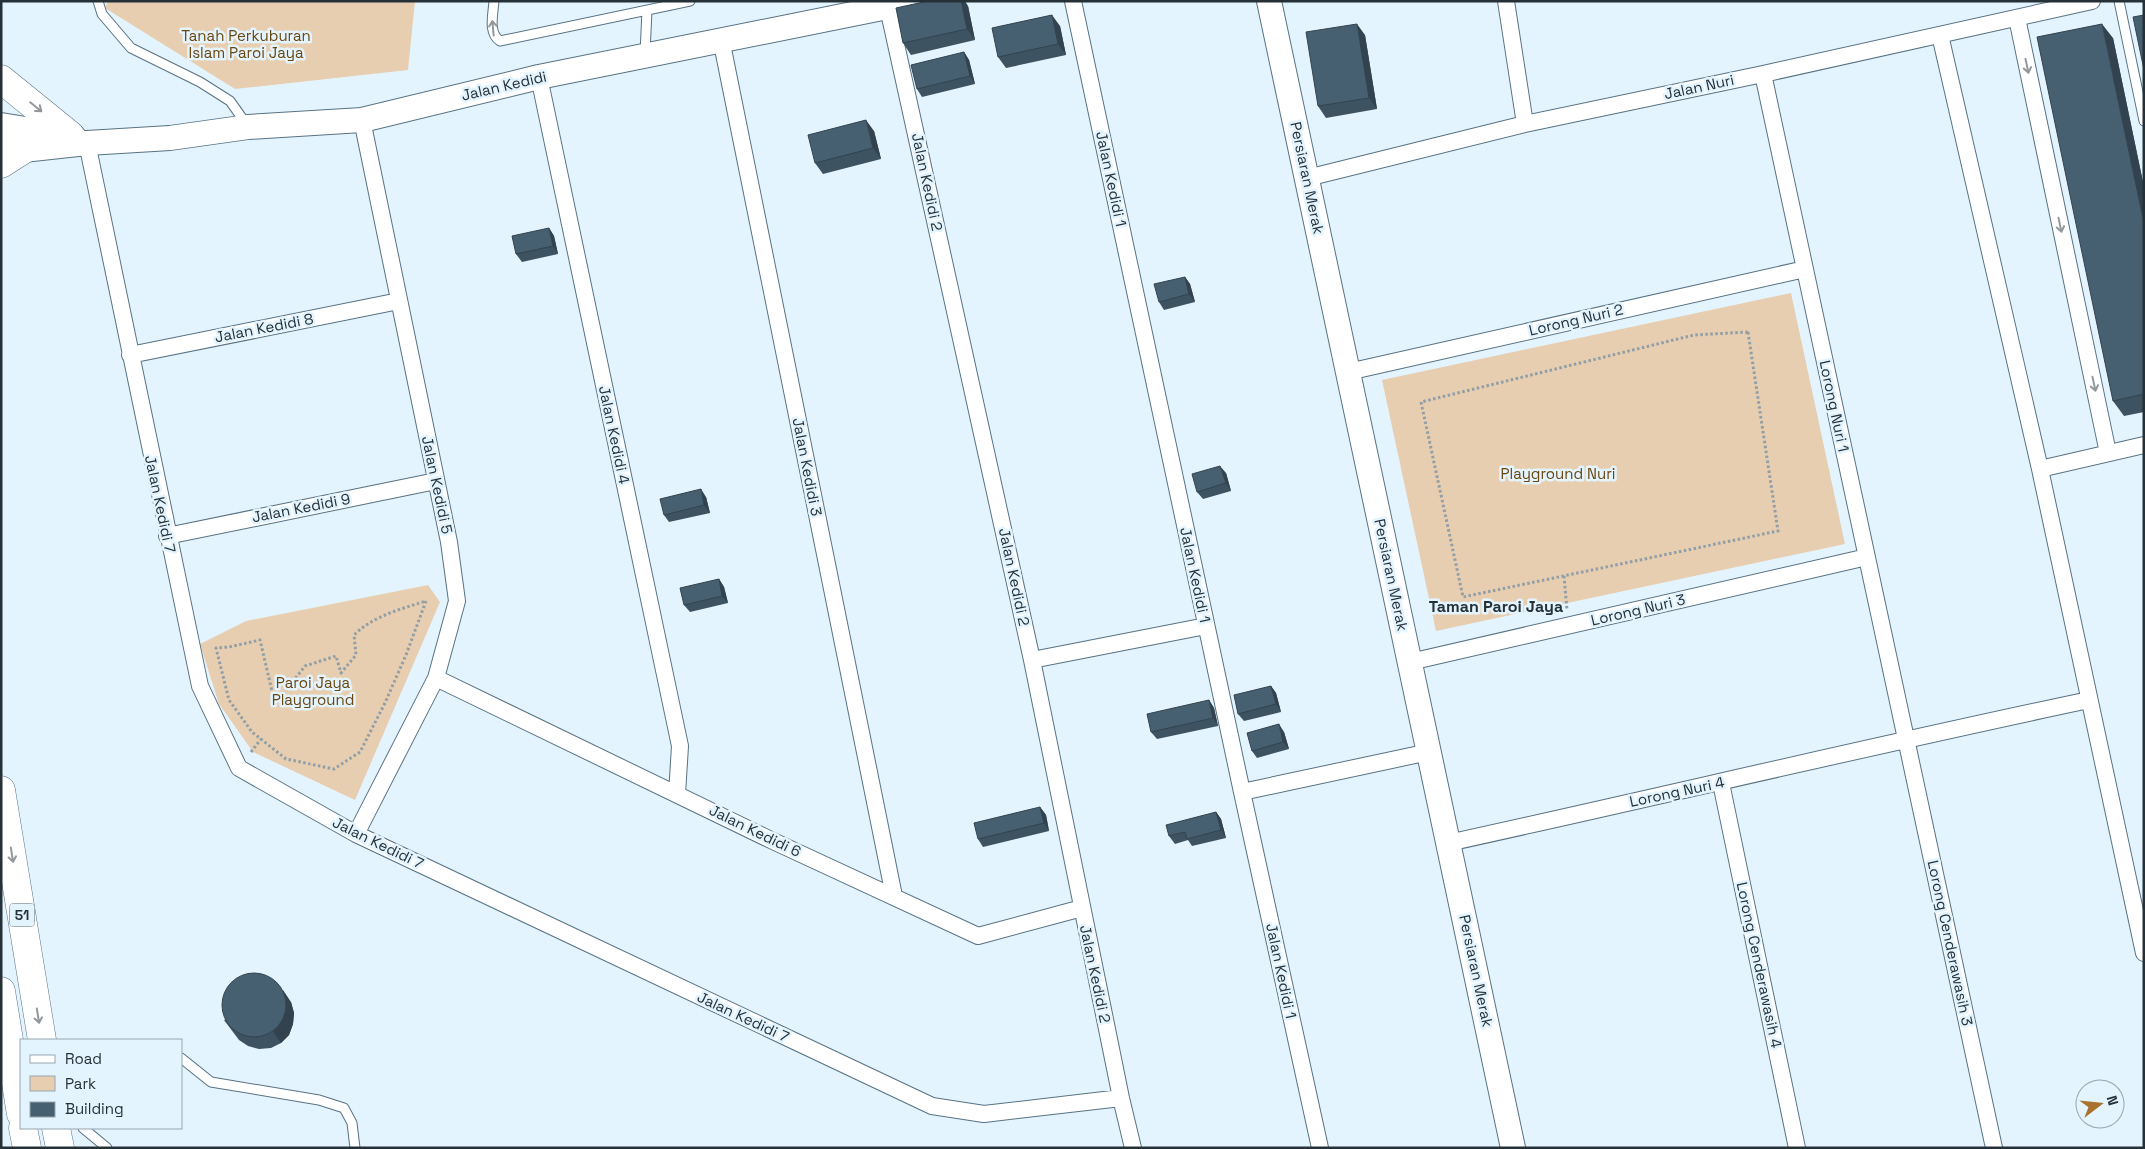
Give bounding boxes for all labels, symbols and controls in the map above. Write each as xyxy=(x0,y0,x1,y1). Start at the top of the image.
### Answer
one-way arrow xyxy=(489,20,498,36)
park label: Tanah Perkuburan Islam Paroi Jaya xyxy=(181,26,311,62)
one-way arrow xyxy=(2023,57,2032,73)
street label: Jalan Kedidi xyxy=(459,66,548,105)
street label: Jalan Nuri xyxy=(1662,70,1736,103)
one-way arrow xyxy=(29,102,42,113)
street label: Persiaran Merak xyxy=(1286,120,1329,236)
street label: Jalan Kedidi 1 xyxy=(1092,129,1131,228)
street label: Jalan Kedidi 2 xyxy=(908,131,947,233)
one-way arrow xyxy=(2056,216,2065,232)
street label: Lorong Nuri 2 xyxy=(1527,299,1625,340)
street label: Jalan Kedidi 8 xyxy=(213,309,315,346)
street label: Lorong Nuri 1 xyxy=(1815,358,1853,454)
one-way arrow xyxy=(2090,375,2099,391)
street label: Jalan Kedidi 4 xyxy=(595,384,634,486)
street label: Jalan Kedidi 3 xyxy=(789,416,826,518)
street label: Jalan Kedidi 5 xyxy=(418,434,457,536)
street label: Jalan Kedidi 7 xyxy=(141,453,180,554)
park label: Playground Nuri xyxy=(1501,464,1615,483)
street label: Jalan Kedidi 9 xyxy=(250,489,352,526)
street label: Persiaran Merak xyxy=(1370,517,1413,633)
street label: Jalan Kedidi 1 xyxy=(1176,525,1215,624)
street label: Jalan Kedidi 2 xyxy=(995,526,1034,628)
street label: Lorong Nuri 3 xyxy=(1589,589,1687,630)
district label: Taman Paroi Jaya xyxy=(1429,596,1563,617)
park label: Paroi Jaya Playground xyxy=(272,673,354,709)
street label: Lorong Nuri 4 xyxy=(1628,772,1726,811)
street label: Jalan Kedidi 6 xyxy=(706,800,804,861)
street label: Jalan Kedidi 7 xyxy=(329,812,427,873)
one-way arrow xyxy=(7,847,17,863)
street label: Lorong Cenderawasih 3 xyxy=(1924,858,1977,1028)
street label: Lorong Cenderawasih 4 xyxy=(1733,880,1786,1050)
road number: 51 xyxy=(10,904,34,926)
street label: Persiaran Merak xyxy=(1455,913,1498,1029)
street label: Jalan Kedidi 1 xyxy=(1262,921,1301,1020)
street label: Jalan Kedidi 2 xyxy=(1076,923,1115,1025)
street label: Jalan Kedidi 7 xyxy=(694,987,792,1046)
one-way arrow xyxy=(33,1008,43,1024)
legend xyxy=(20,1039,182,1129)
text: Road xyxy=(65,1049,102,1068)
text: Park xyxy=(65,1074,96,1093)
north arrow xyxy=(2075,1079,2125,1129)
text: N xyxy=(2103,1093,2122,1107)
text: Building xyxy=(65,1099,124,1118)

